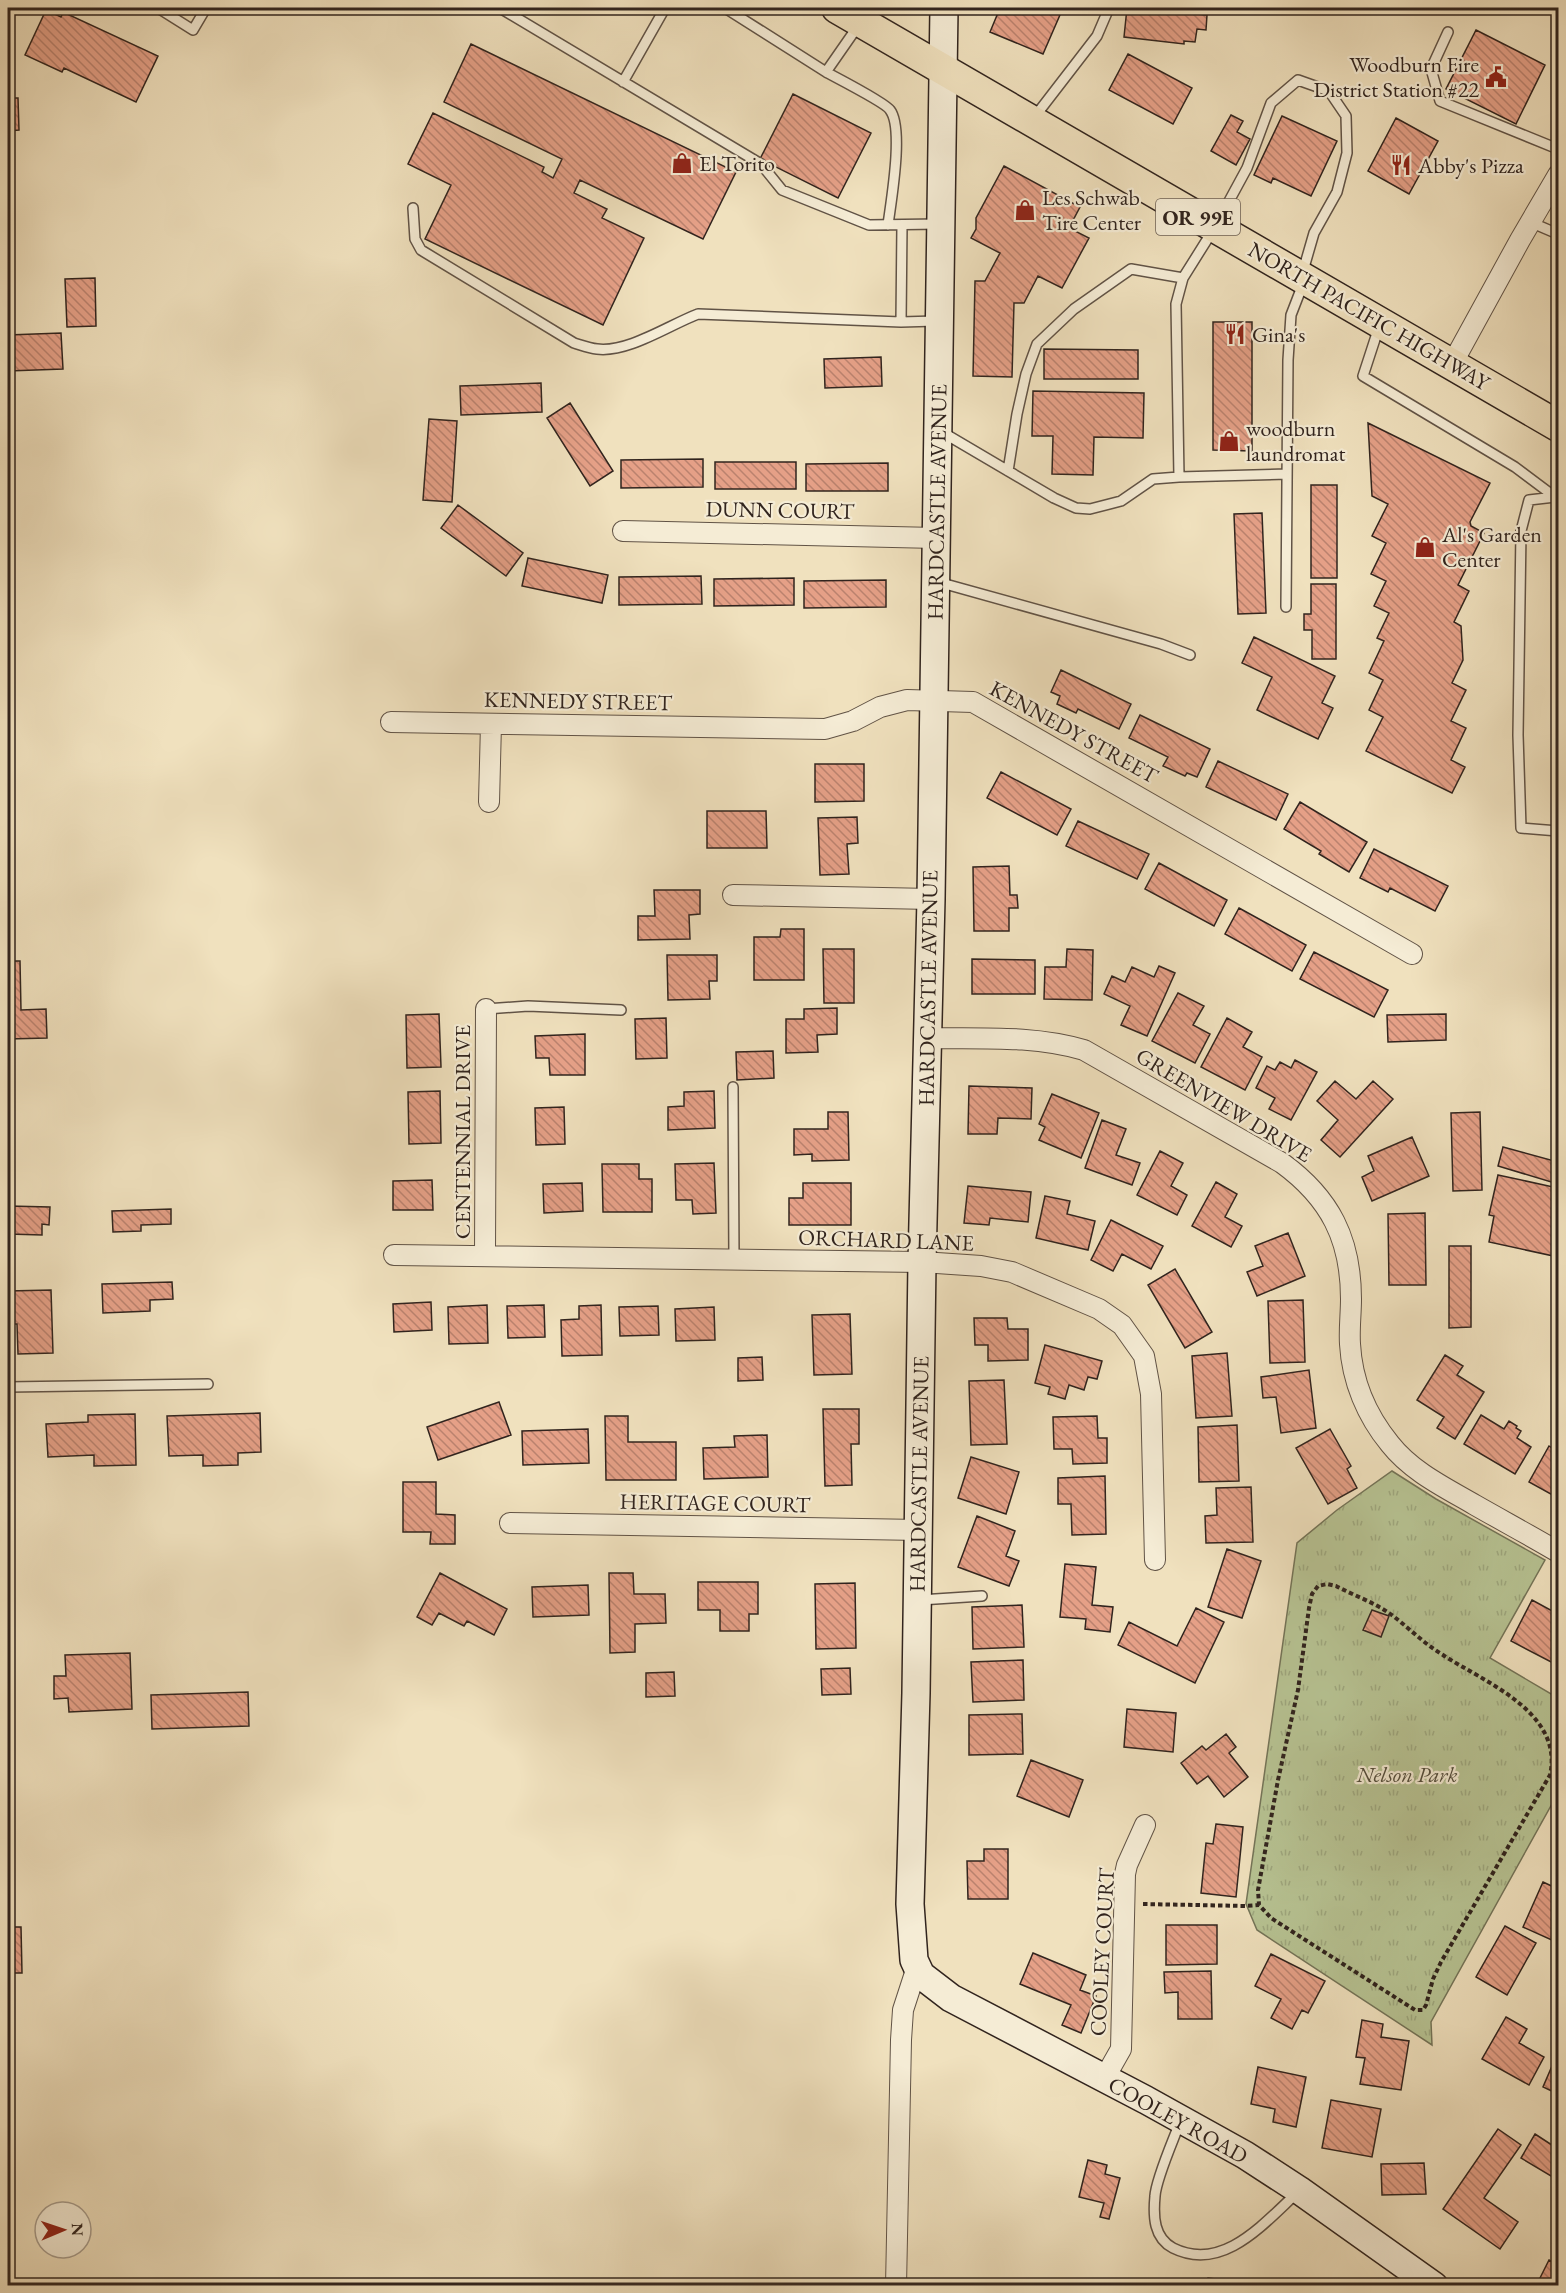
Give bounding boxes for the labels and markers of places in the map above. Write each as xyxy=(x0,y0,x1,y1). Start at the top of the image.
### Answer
place label: Woodburn Fire District Station #22 xyxy=(1313,50,1479,104)
public building icon: Woodburn Fire District Station #22 xyxy=(1484,65,1508,89)
place label: El Torito xyxy=(699,149,775,178)
shop icon: El Torito xyxy=(670,151,694,175)
place label: Abby's Pizza xyxy=(1417,151,1524,180)
restaurant icon: Abby's Pizza xyxy=(1389,153,1413,177)
place label: Les Schwab Tire Center xyxy=(1042,183,1142,237)
shop icon: Les Schwab Tire Center xyxy=(1013,198,1037,222)
place label: Gina's xyxy=(1252,320,1305,349)
restaurant icon: Gina's xyxy=(1223,322,1247,346)
place label: woodburn laundromat xyxy=(1246,414,1346,468)
shop icon: woodburn laundromat xyxy=(1217,429,1241,453)
place label: Al's Garden Center xyxy=(1441,520,1542,574)
shop icon: Al's Garden Center xyxy=(1413,535,1437,559)

